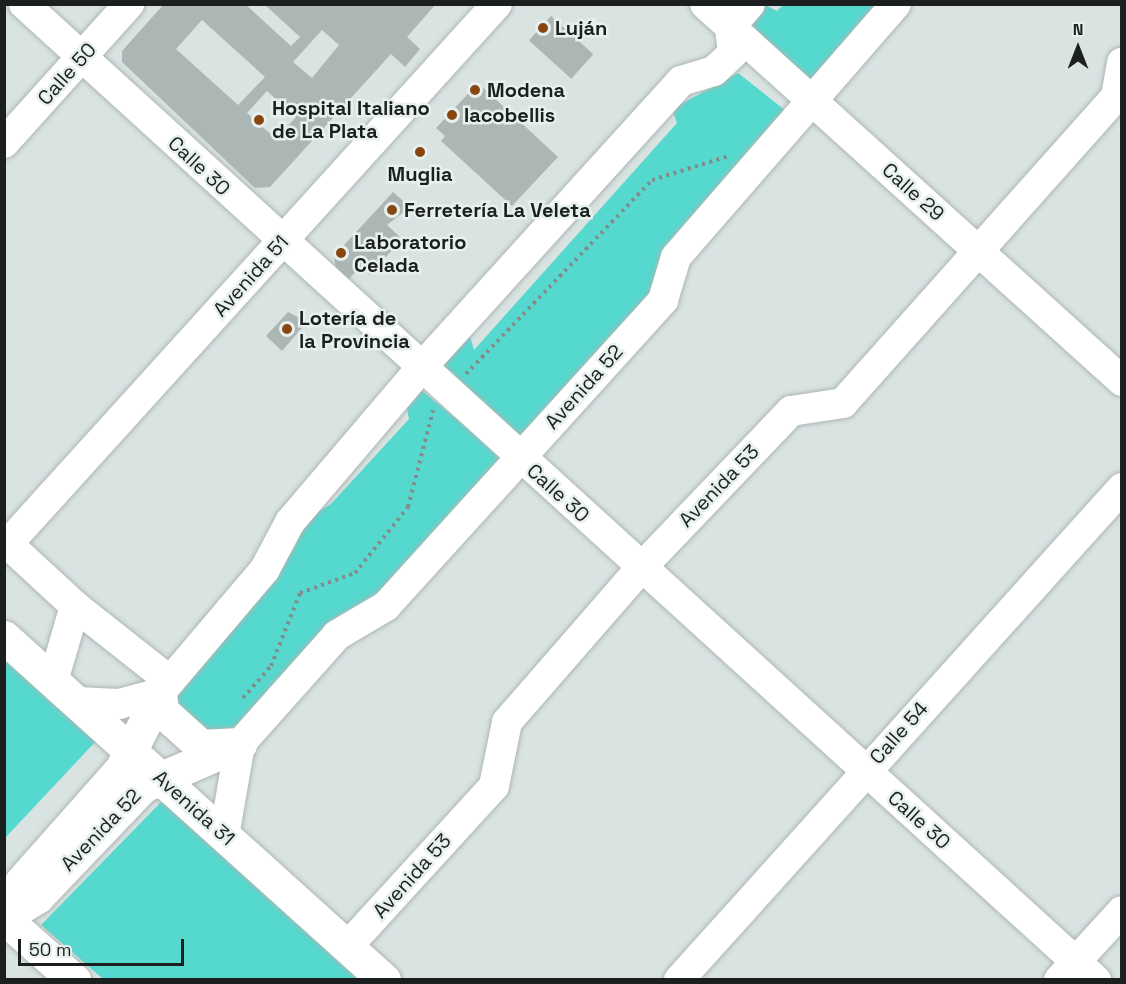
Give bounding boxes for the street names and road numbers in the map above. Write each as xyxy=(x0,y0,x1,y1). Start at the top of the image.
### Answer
street label: Calle 50 xyxy=(33,38,101,110)
street label: Calle 30 xyxy=(163,131,235,201)
street label: Calle 29 xyxy=(877,158,949,226)
street label: Avenida 51 xyxy=(208,230,294,322)
street label: Avenida 52 xyxy=(540,340,628,434)
street label: Avenida 53 xyxy=(674,440,764,532)
street label: Calle 30 xyxy=(522,459,594,527)
street label: Calle 54 xyxy=(865,697,933,769)
street label: Avenida 31 xyxy=(148,765,240,851)
street label: Avenida 52 xyxy=(56,784,146,876)
street label: Calle 30 xyxy=(883,786,955,854)
street label: Avenida 53 xyxy=(368,829,456,923)

